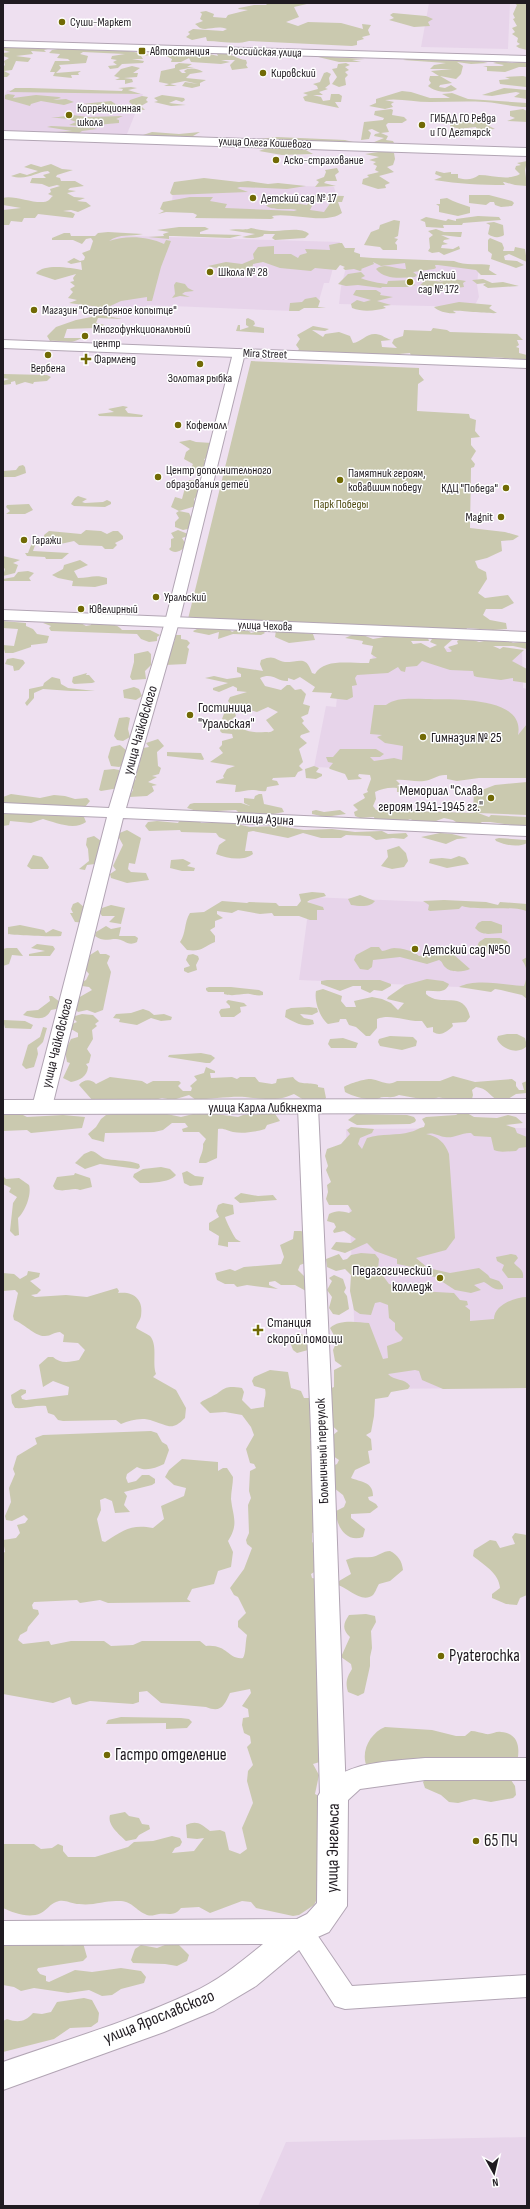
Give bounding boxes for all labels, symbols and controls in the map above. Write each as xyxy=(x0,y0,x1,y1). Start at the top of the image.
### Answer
place label: Суши-Маркет xyxy=(70,15,131,30)
marker: Суши-Маркет xyxy=(57,17,67,27)
street label: Российская улица xyxy=(228,43,302,61)
place label: Автостанция xyxy=(149,44,210,59)
marker: Автостанция xyxy=(137,46,147,56)
place label: Кировский xyxy=(271,66,316,81)
marker: Кировский xyxy=(258,68,268,78)
place label: Коррекционная школа xyxy=(77,101,141,130)
marker: Коррекционная школа xyxy=(64,110,74,120)
place label: ГИБДД ГО Ревда и ГО Дегтярск xyxy=(430,111,496,140)
marker: ГИБДД ГО Ревда и ГО Дегтярск xyxy=(417,120,427,130)
street label: улица Олега Кошевого xyxy=(218,134,312,152)
place label: Аско-страхование xyxy=(283,153,364,168)
marker: Аско-страхование xyxy=(271,155,281,165)
place label: Детский сад № 17 xyxy=(261,191,337,206)
marker: Детский сад № 17 xyxy=(248,193,258,203)
place label: Школа № 28 xyxy=(218,265,268,280)
marker: Школа № 28 xyxy=(205,267,215,277)
place label: Детский сад № 172 xyxy=(418,268,459,297)
marker: Детский сад № 172 xyxy=(405,277,415,287)
place label: Магазин "Серебряное копытце" xyxy=(42,303,177,318)
marker: Магазин "Серебряное копытце" xyxy=(29,305,39,315)
place label: Многофункциональный центр xyxy=(93,322,191,351)
marker: Многофункциональный центр xyxy=(80,331,90,341)
street label: Mira Street xyxy=(243,346,288,362)
marker: Вербена xyxy=(43,350,53,360)
place label: Фармленд xyxy=(94,352,136,367)
marker: Фармленд xyxy=(81,354,91,364)
marker: Золотая рыбка xyxy=(195,359,205,369)
place label: Вербена xyxy=(31,361,66,376)
place label: Золотая рыбка xyxy=(168,371,233,386)
place label: Кофемолл xyxy=(186,418,228,433)
marker: Кофемолл xyxy=(173,420,183,430)
place label: Центр дополнительного образования детей xyxy=(166,463,272,492)
place label: Памятник героям, ковавшим победу xyxy=(348,466,426,495)
marker: Центр дополнительного образования детей xyxy=(153,472,163,482)
marker: Памятник героям, ковавшим победу xyxy=(335,475,345,485)
place label: КДЦ "Победа" xyxy=(441,481,498,496)
marker: КДЦ "Победа" xyxy=(501,483,511,493)
park label: Парк Победы xyxy=(314,497,369,512)
place label: Magnit xyxy=(465,510,493,525)
marker: Magnit xyxy=(496,512,506,522)
place label: Гаражи xyxy=(32,533,61,548)
marker: Гаражи xyxy=(19,535,29,545)
place label: Уральский xyxy=(164,590,206,605)
marker: Уральский xyxy=(151,592,161,602)
place label: Ювелирный xyxy=(89,602,138,617)
marker: Ювелирный xyxy=(76,604,86,614)
street label: улица Чехова xyxy=(237,618,293,634)
street label: улица Чайковского xyxy=(119,683,161,777)
place label: Гостиница "Уральская" xyxy=(198,699,255,732)
marker: Гостиница "Уральская" xyxy=(185,710,195,720)
place label: Гимназия № 25 xyxy=(431,729,502,746)
marker: Гимназия № 25 xyxy=(418,732,428,742)
place label: Мемориал "Слава героям 1941-1945 гг." xyxy=(378,782,483,815)
marker: Мемориал "Слава героям 1941-1945 гг." xyxy=(486,793,496,803)
street label: улица Азина xyxy=(236,809,294,829)
place label: Детский сад №50 xyxy=(423,941,510,958)
marker: Детский сад №50 xyxy=(410,944,420,954)
street label: улица Чайковского xyxy=(38,996,76,1090)
street label: улица Карла Либкнехта xyxy=(208,1099,322,1116)
place label: Педагогический колледж xyxy=(352,1262,432,1295)
marker: Педагогический колледж xyxy=(435,1273,445,1283)
place label: Станция скорой помощи xyxy=(267,1314,343,1347)
marker: Станция скорой помощи xyxy=(252,1324,264,1336)
street label: Больничный переулок xyxy=(312,1397,332,1504)
place label: Pyaterochka xyxy=(449,1646,520,1666)
marker: Pyaterochka xyxy=(436,1651,446,1661)
place label: Гастро отделение xyxy=(115,1745,227,1765)
marker: Гастро отделение xyxy=(102,1750,112,1760)
street label: улица Энгельса xyxy=(322,1803,344,1893)
place label: 65 ПЧ xyxy=(484,1831,518,1851)
marker: 65 ПЧ xyxy=(471,1836,481,1846)
street label: улица Ярославского xyxy=(101,1986,217,2048)
north arrow xyxy=(474,2153,514,2193)
text: N xyxy=(491,2176,499,2189)

